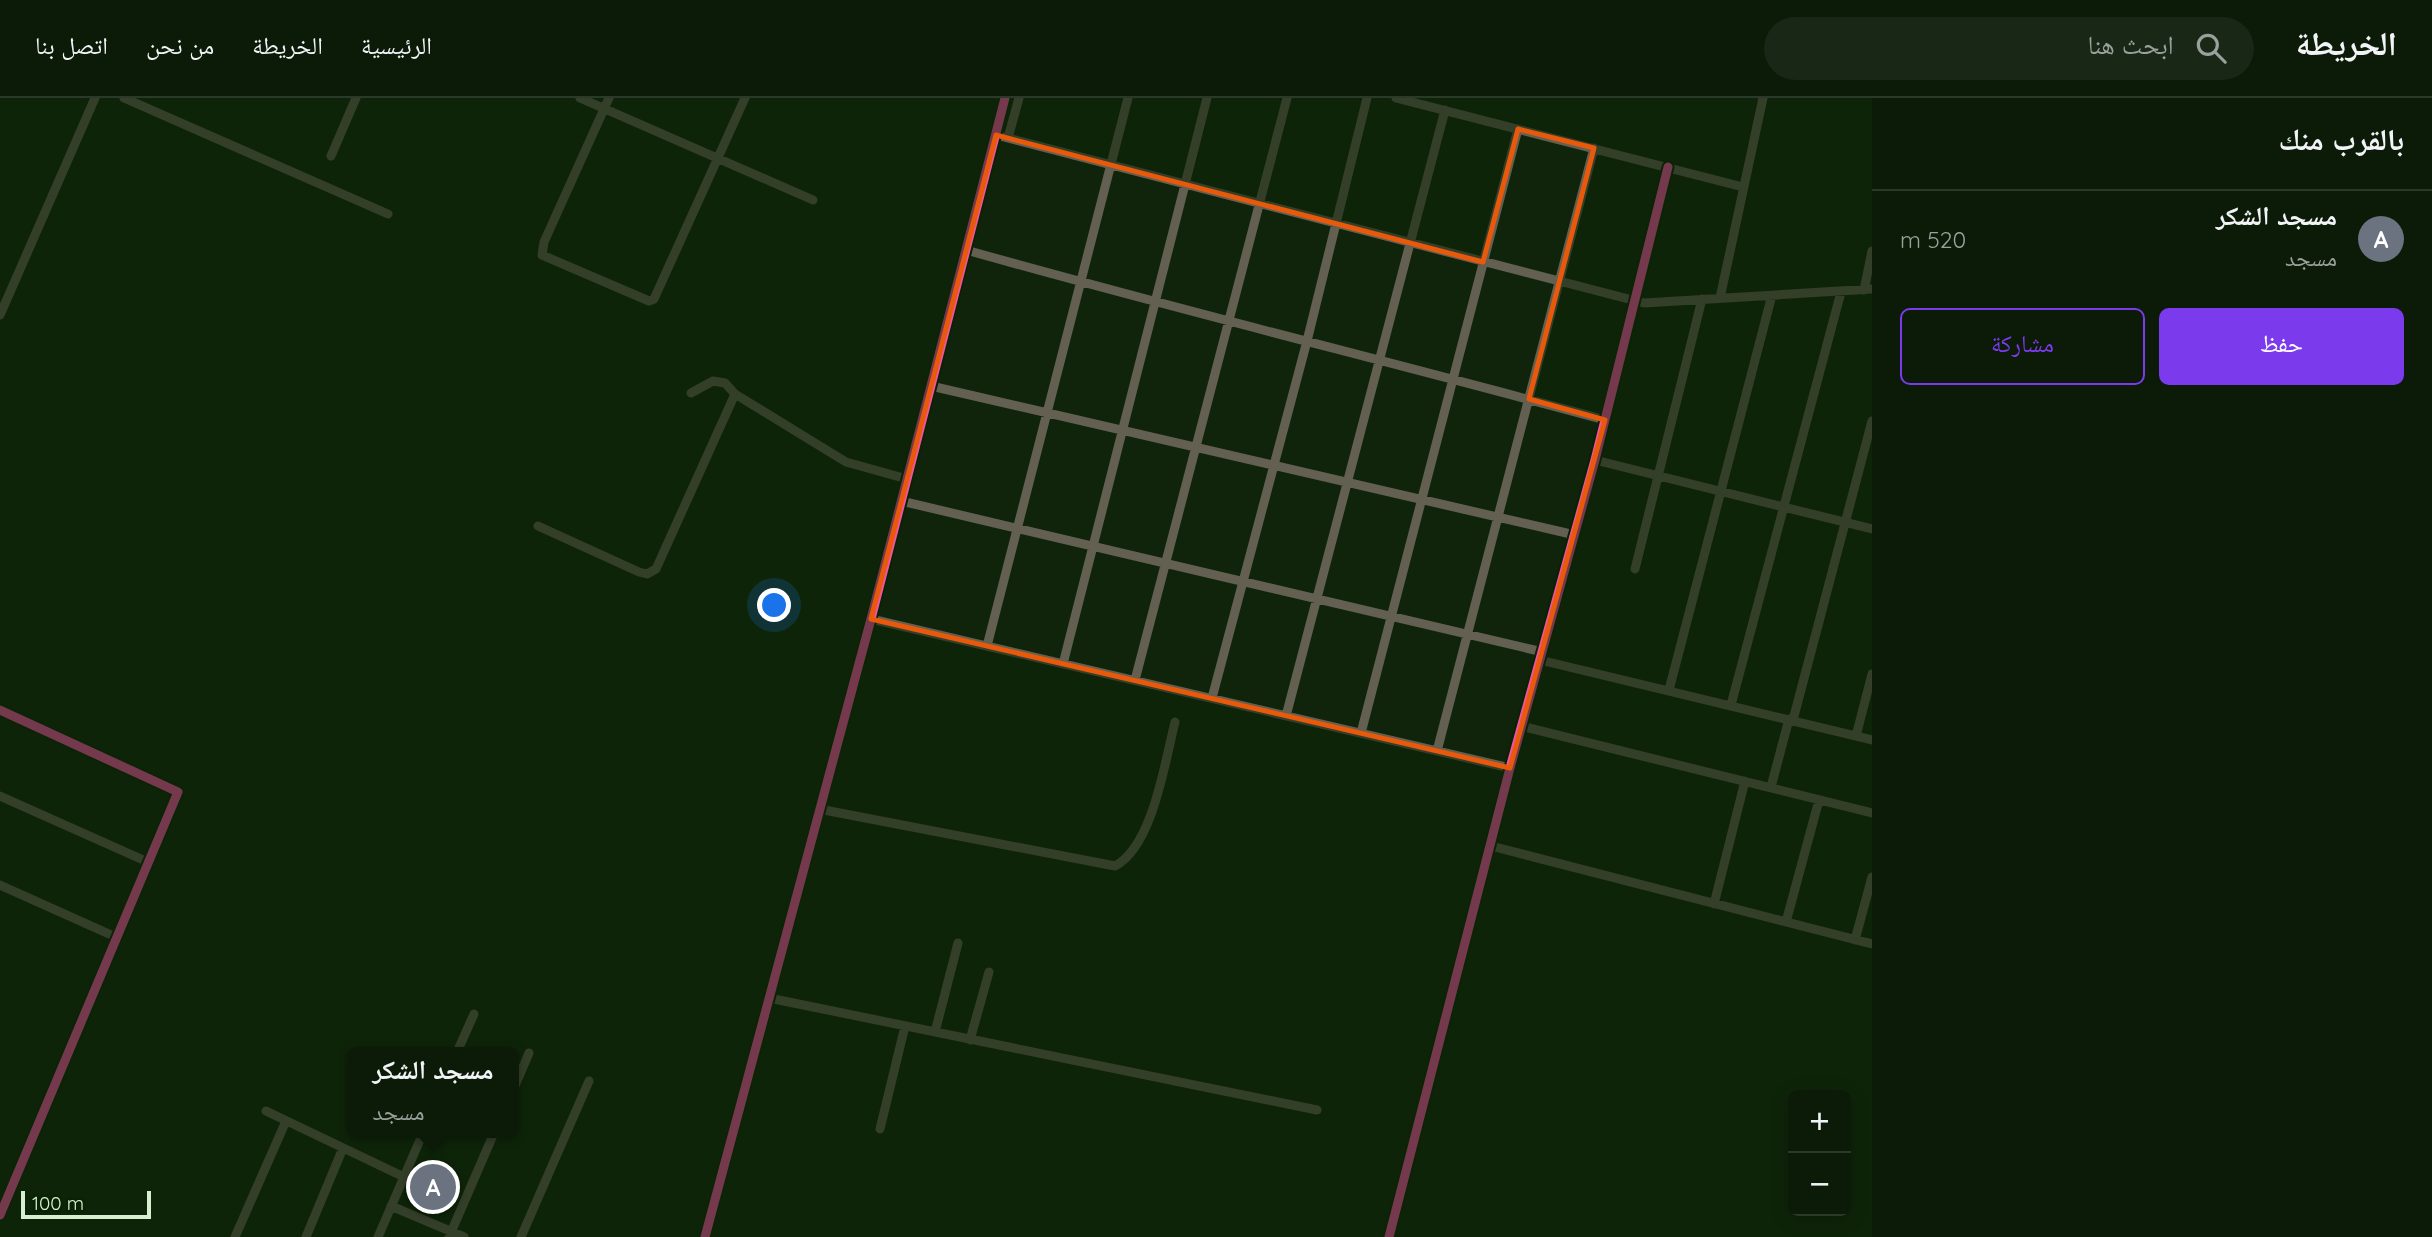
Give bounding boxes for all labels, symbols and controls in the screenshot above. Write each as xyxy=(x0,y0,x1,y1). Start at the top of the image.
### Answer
search box xyxy=(1764,17,2254,80)
text: الخريطة xyxy=(2296,22,2397,63)
text: ابحث هنا xyxy=(2087,28,2174,61)
icon: search xyxy=(2192,29,2230,67)
text: اتصل بنا xyxy=(35,30,108,60)
text: من نحن xyxy=(146,30,214,60)
text: الخريطة xyxy=(252,30,323,60)
text: الرئيسية xyxy=(361,30,432,60)
text: بالقرب منك xyxy=(2279,120,2404,158)
text: مسجد الشكر xyxy=(2216,199,2337,232)
text: 520 m xyxy=(1900,225,1966,254)
text: A xyxy=(2374,225,2388,254)
text: مسجد xyxy=(2285,243,2337,272)
button: مشاركة xyxy=(1900,308,2145,385)
button: حفظ xyxy=(2159,308,2404,385)
your location xyxy=(757,588,791,622)
popup xyxy=(347,1047,519,1138)
text: مسجد الشكر xyxy=(373,1053,493,1086)
map controls xyxy=(1788,1090,1851,1216)
button: + xyxy=(1788,1090,1851,1153)
text: مسجد xyxy=(373,1097,424,1126)
button: − xyxy=(1788,1153,1851,1216)
pin: A xyxy=(410,1161,456,1213)
scale bar xyxy=(21,1188,150,1220)
text: 100 m xyxy=(32,1191,84,1215)

